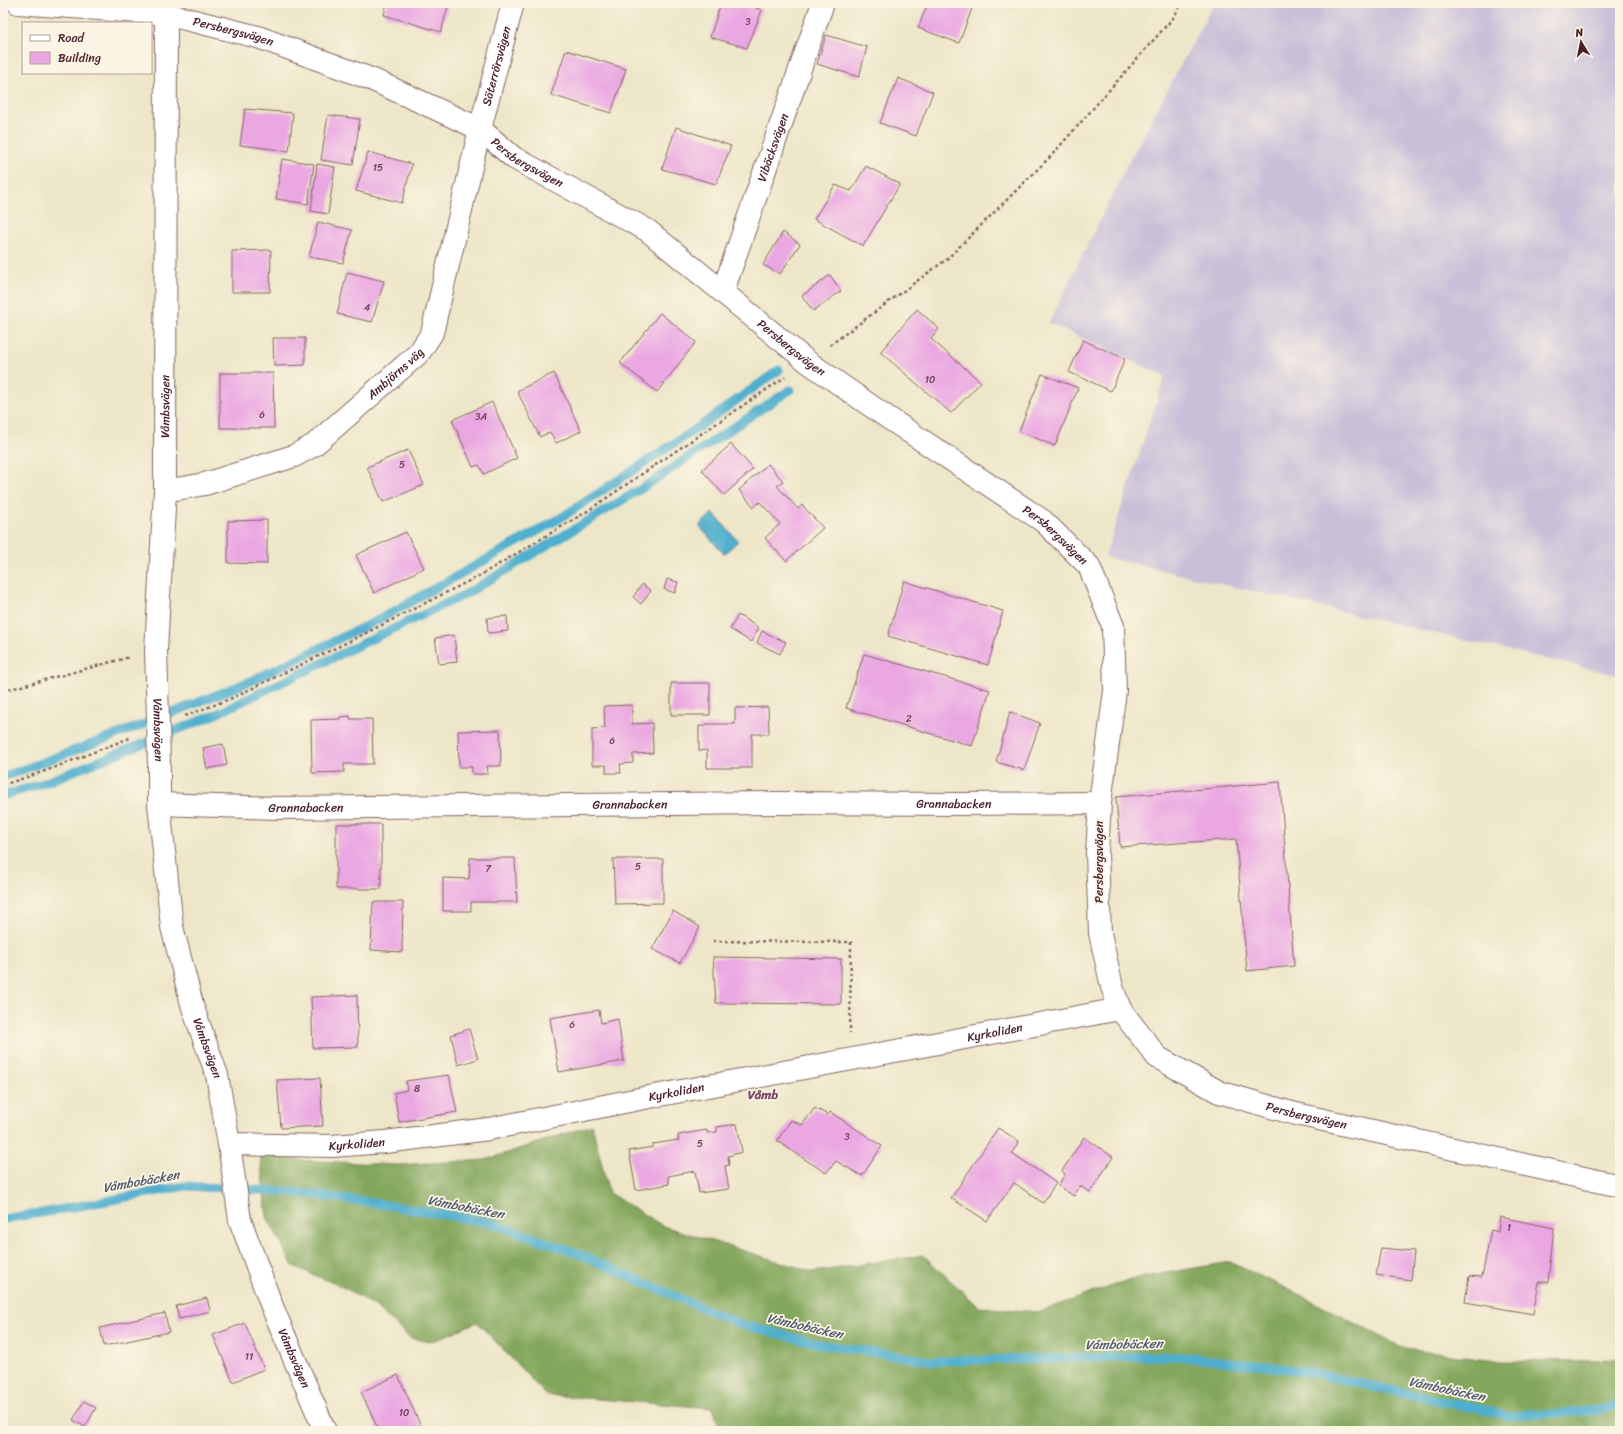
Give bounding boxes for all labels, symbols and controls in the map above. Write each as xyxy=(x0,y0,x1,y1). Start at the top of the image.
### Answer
street label: Persbergsvägen xyxy=(191,10,277,53)
house number: 3 xyxy=(745,13,751,31)
legend xyxy=(22,22,152,74)
north arrow xyxy=(1561,22,1601,62)
street label: Säterrörsvägen xyxy=(476,23,518,108)
text: N xyxy=(1573,23,1585,43)
text: Road xyxy=(58,27,85,49)
text: Building xyxy=(58,47,101,69)
street label: Vibäcksvägen xyxy=(751,110,795,185)
street label: Persbergsvägen xyxy=(486,132,568,194)
house number: 15 xyxy=(373,159,383,177)
house number: 4 xyxy=(364,299,370,317)
street label: Persbergsvägen xyxy=(752,313,831,382)
street label: Ambjörns väg xyxy=(361,344,430,406)
house number: 10 xyxy=(925,371,935,389)
street label: Våmbsvägen xyxy=(154,374,176,438)
house number: 6 xyxy=(259,406,265,424)
house number: 3A xyxy=(475,408,487,426)
house number: 5 xyxy=(399,456,405,474)
street label: Persbergsvägen xyxy=(1018,499,1094,571)
street label: Våmbsvägen xyxy=(146,698,170,762)
house number: 2 xyxy=(906,710,912,728)
house number: 6 xyxy=(609,732,615,750)
street label: Grannabacken xyxy=(592,793,668,816)
street label: Grannabacken xyxy=(916,793,992,815)
street label: Grannabacken xyxy=(268,796,344,819)
street label: Persbergsvägen xyxy=(1088,820,1110,903)
house number: 5 xyxy=(635,858,641,876)
house number: 7 xyxy=(485,860,492,878)
street label: Våmbsvägen xyxy=(186,1015,229,1082)
house number: 6 xyxy=(569,1016,575,1034)
street label: Kyrkoliden xyxy=(965,1016,1025,1048)
street label: Kyrkoliden xyxy=(647,1076,707,1108)
house number: 8 xyxy=(414,1080,420,1098)
district label: Våmb xyxy=(748,1083,778,1106)
street label: Persbergsvägen xyxy=(1263,1095,1350,1136)
house number: 3 xyxy=(844,1128,850,1146)
street label: Kyrkoliden xyxy=(328,1131,386,1157)
house number: 5 xyxy=(697,1135,703,1153)
water label: Våmbobäcken xyxy=(101,1163,183,1199)
water label: Våmbobäcken xyxy=(426,1188,508,1226)
house number: 1 xyxy=(1507,1219,1511,1237)
water label: Våmbobäcken xyxy=(765,1306,847,1346)
street label: Våmbsvägen xyxy=(272,1325,317,1392)
water label: Våmbobäcken xyxy=(1085,1332,1165,1356)
house number: 11 xyxy=(245,1348,253,1366)
water label: Våmbobäcken xyxy=(1407,1370,1489,1409)
house number: 10 xyxy=(399,1404,409,1422)

